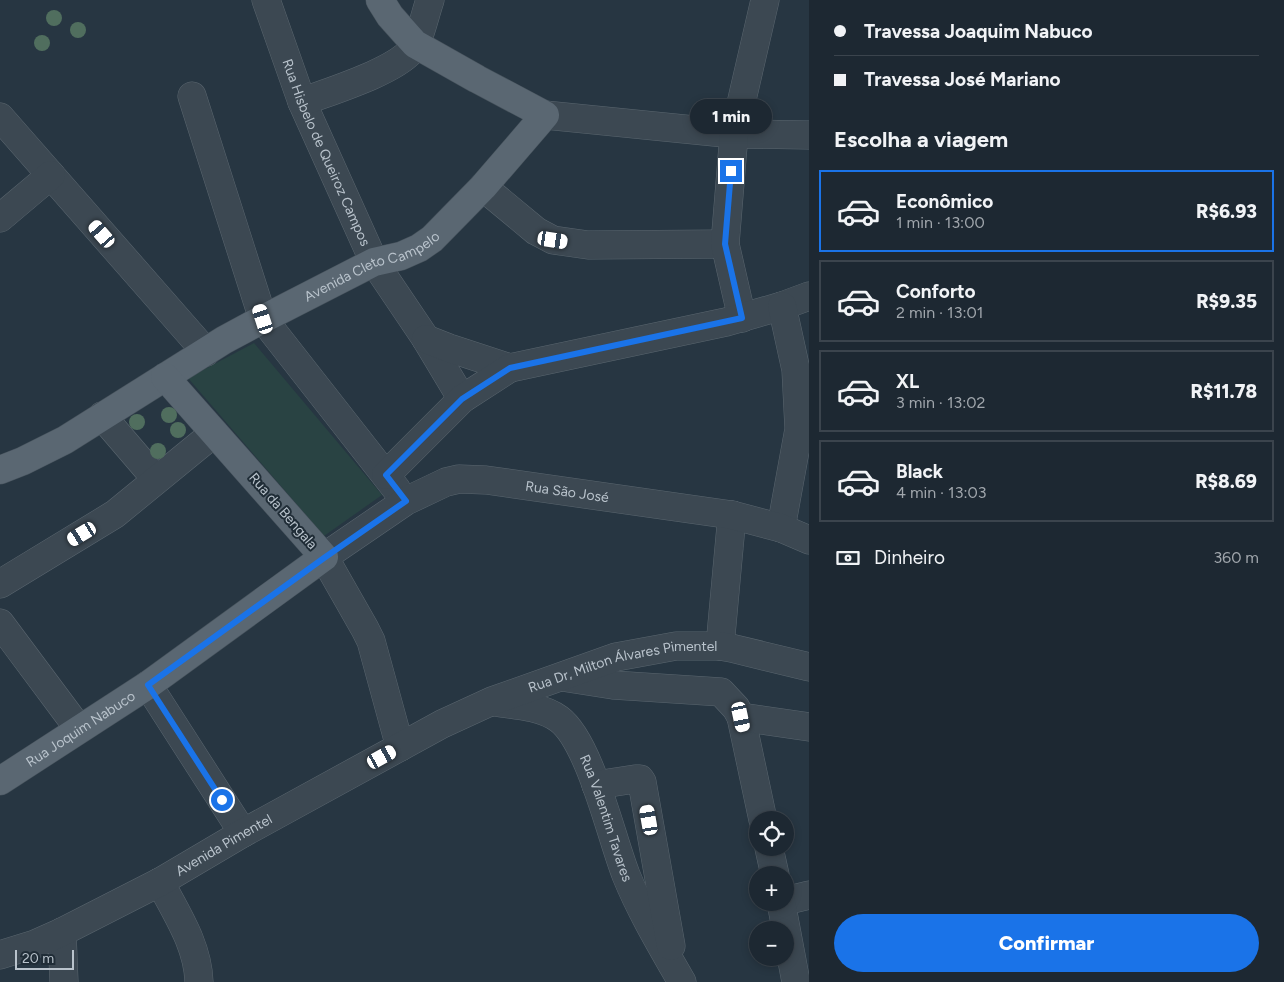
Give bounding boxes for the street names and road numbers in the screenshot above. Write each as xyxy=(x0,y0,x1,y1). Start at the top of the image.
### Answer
street label: Rua Hisbelo de Queiroz Campos xyxy=(279,56,374,249)
street label: Avenida Cleto Campelo xyxy=(301,228,443,305)
street label: Rua da Bengala xyxy=(245,469,321,553)
street label: Rua São José xyxy=(524,477,610,506)
street label: Rua Dr, Milton Álvares Pimentel xyxy=(526,638,717,696)
street label: Rua Joquim Nabuco xyxy=(23,687,138,770)
street label: Rua Valentim Tavares xyxy=(576,752,636,884)
street label: Avenida Pimentel xyxy=(172,810,275,879)

